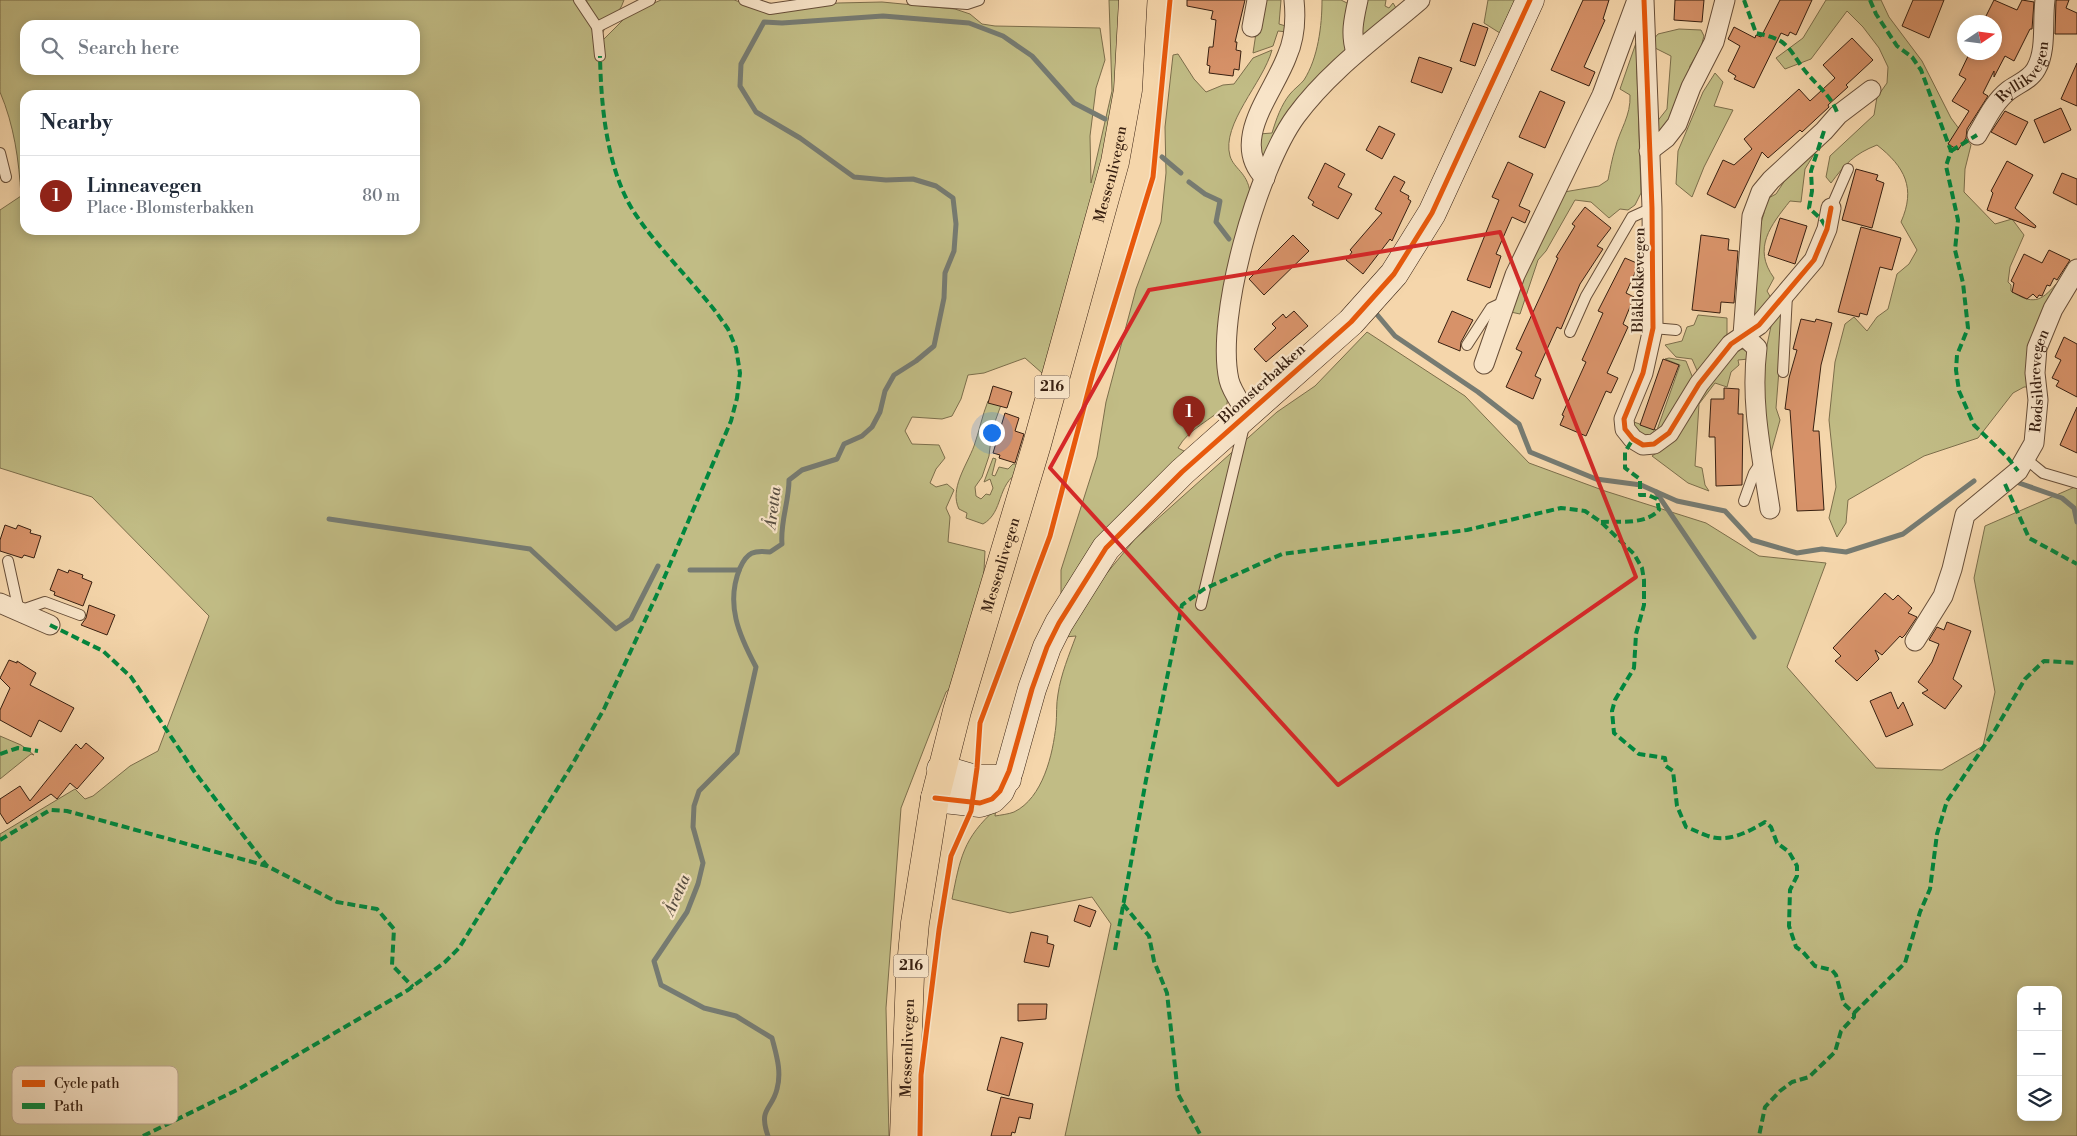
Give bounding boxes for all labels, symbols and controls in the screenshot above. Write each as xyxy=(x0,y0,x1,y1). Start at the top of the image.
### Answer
north arrow xyxy=(1957,15,2002,60)
search box xyxy=(20,20,420,75)
icon: search xyxy=(38,34,66,62)
text: Search here xyxy=(78,36,179,60)
street label: Ryllikvegen xyxy=(1992,40,2053,107)
text: Nearby xyxy=(40,110,113,136)
street label: Messenlivegen xyxy=(1089,124,1131,225)
text: Linneavegen xyxy=(87,174,202,198)
text: 1 xyxy=(52,186,60,206)
text: 80 m xyxy=(362,186,400,206)
text: Place · Blomsterbakken xyxy=(87,198,254,218)
street label: Blåklokkevegen xyxy=(1629,227,1649,334)
street label: Rødsildrevegen xyxy=(2025,326,2053,433)
street label: Blomsterbakken xyxy=(1214,340,1309,429)
road number: 216 xyxy=(1034,376,1070,398)
pin: 1 xyxy=(1173,396,1205,437)
your location xyxy=(979,420,1005,446)
water label: Åretta xyxy=(758,485,786,532)
street label: Messenlivegen xyxy=(977,515,1024,615)
water label: Åretta xyxy=(657,871,695,920)
road number: 216 xyxy=(894,954,928,978)
map controls xyxy=(2017,986,2062,1121)
button: + xyxy=(2017,986,2062,1031)
street label: Messenlivegen xyxy=(896,998,919,1098)
button: − xyxy=(2017,1031,2062,1076)
legend xyxy=(12,1066,178,1124)
text: Cycle path xyxy=(54,1075,120,1093)
button: layers xyxy=(2017,1076,2062,1121)
text: Path xyxy=(54,1098,84,1116)

